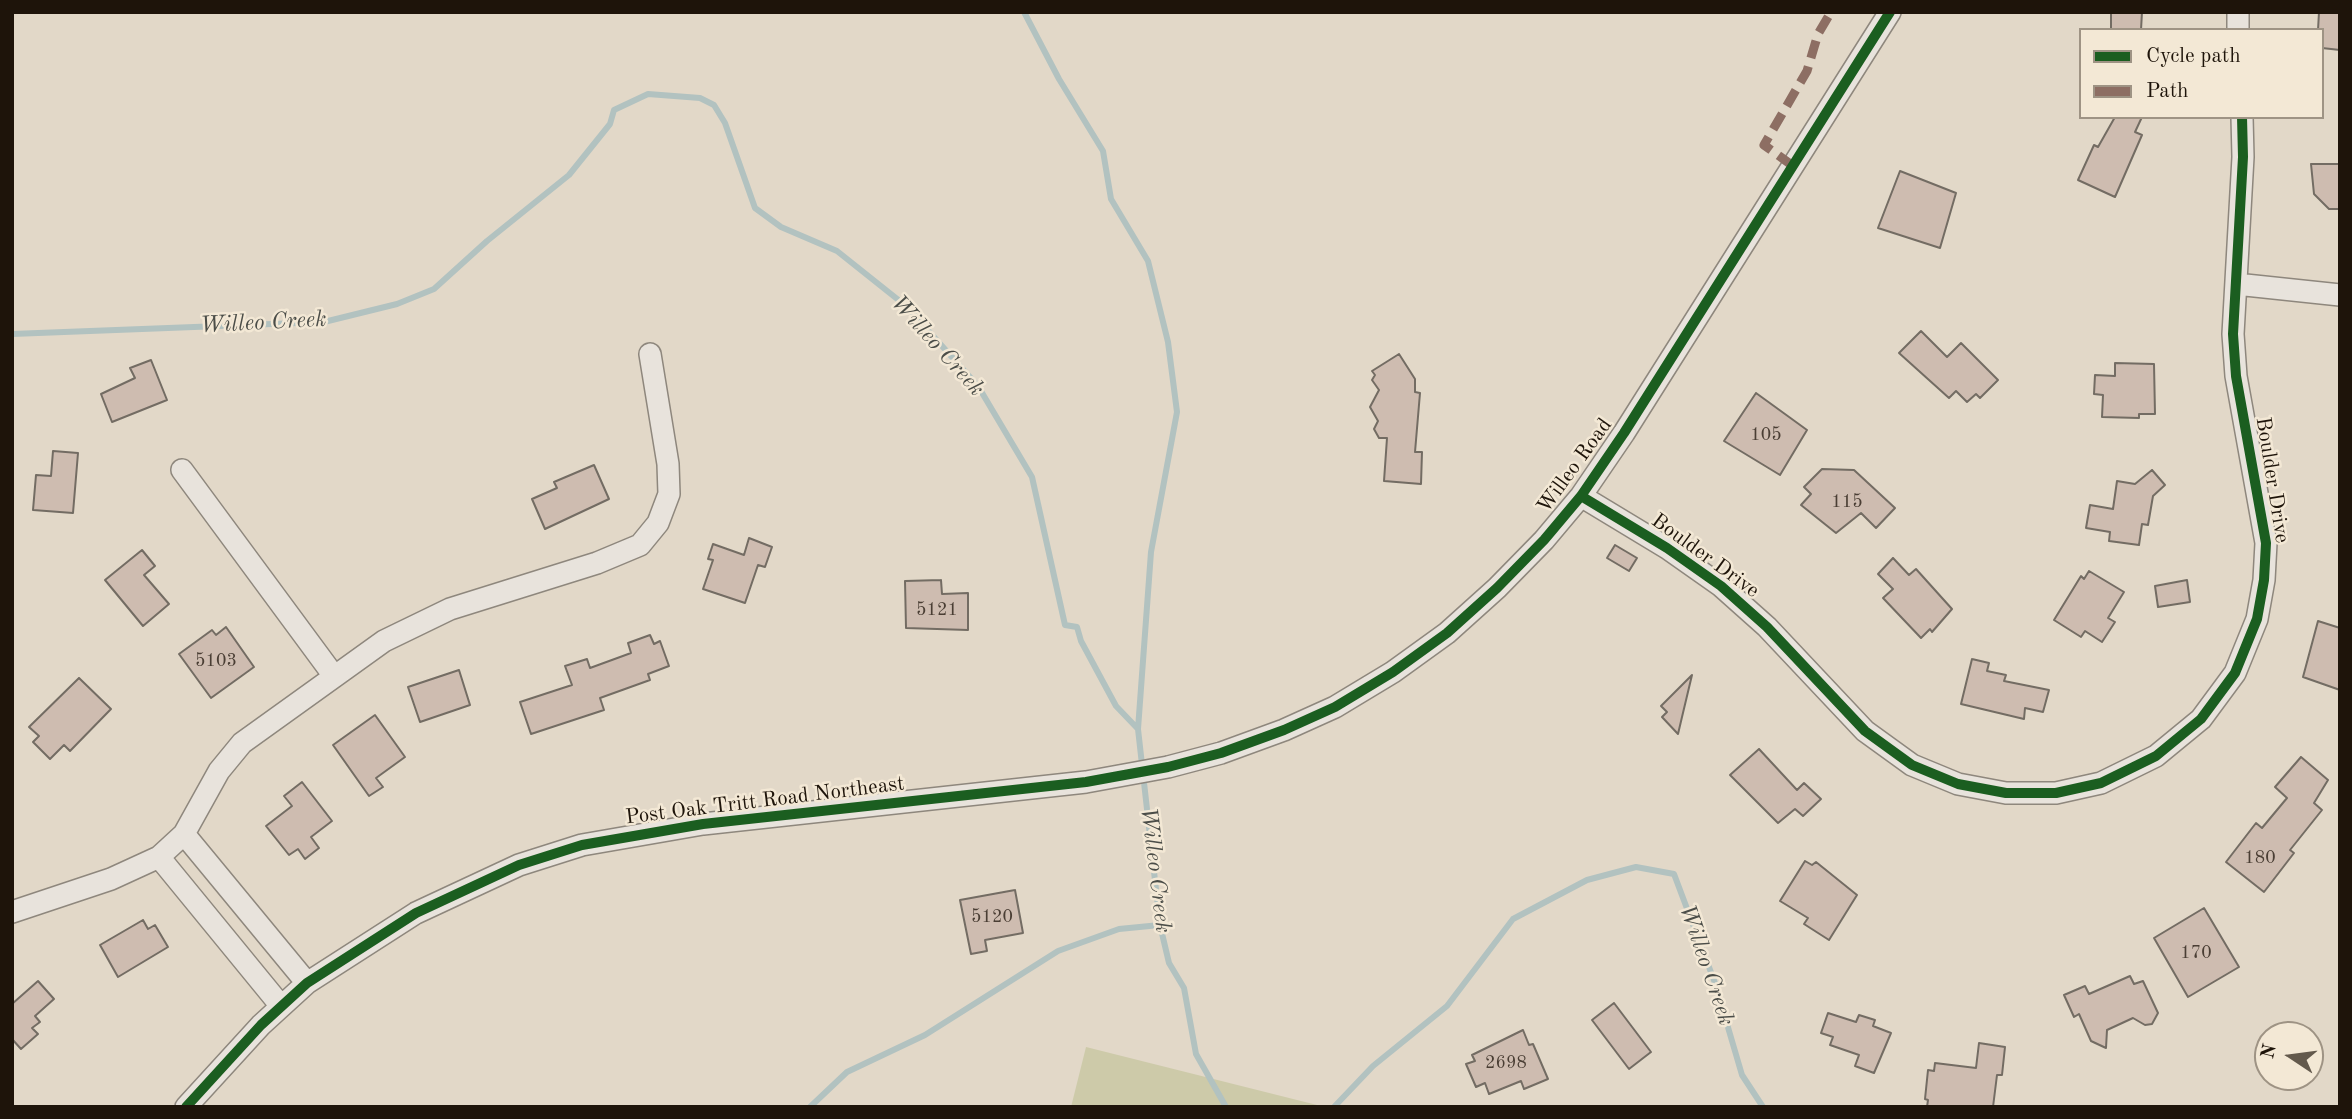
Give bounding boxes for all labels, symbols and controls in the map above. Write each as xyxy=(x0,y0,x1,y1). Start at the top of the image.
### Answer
legend xyxy=(2079,28,2324,119)
text: Cycle path xyxy=(2146,46,2241,67)
text: Path xyxy=(2146,81,2189,102)
water label: Willeo Creek xyxy=(884,290,990,402)
water label: Willeo Creek xyxy=(199,306,327,340)
street label: Willeo Road xyxy=(1532,414,1618,518)
street label: Boulder Drive xyxy=(2250,415,2294,545)
house number: 105 xyxy=(1750,424,1782,446)
house number: 115 xyxy=(1831,491,1863,513)
street label: Boulder Drive xyxy=(1646,508,1764,604)
house number: 5121 xyxy=(916,599,958,621)
house number: 5103 xyxy=(195,650,237,672)
street label: Post Oak Tritt Road Northeast xyxy=(624,771,906,831)
water label: Willeo Creek xyxy=(1134,805,1176,935)
house number: 180 xyxy=(2244,847,2276,869)
water label: Willeo Creek xyxy=(1672,900,1740,1030)
house number: 5120 xyxy=(971,906,1013,928)
house number: 170 xyxy=(2180,942,2212,964)
north arrow xyxy=(2254,1021,2324,1091)
text: N xyxy=(2259,1042,2281,1061)
house number: 2698 xyxy=(1485,1052,1527,1074)

